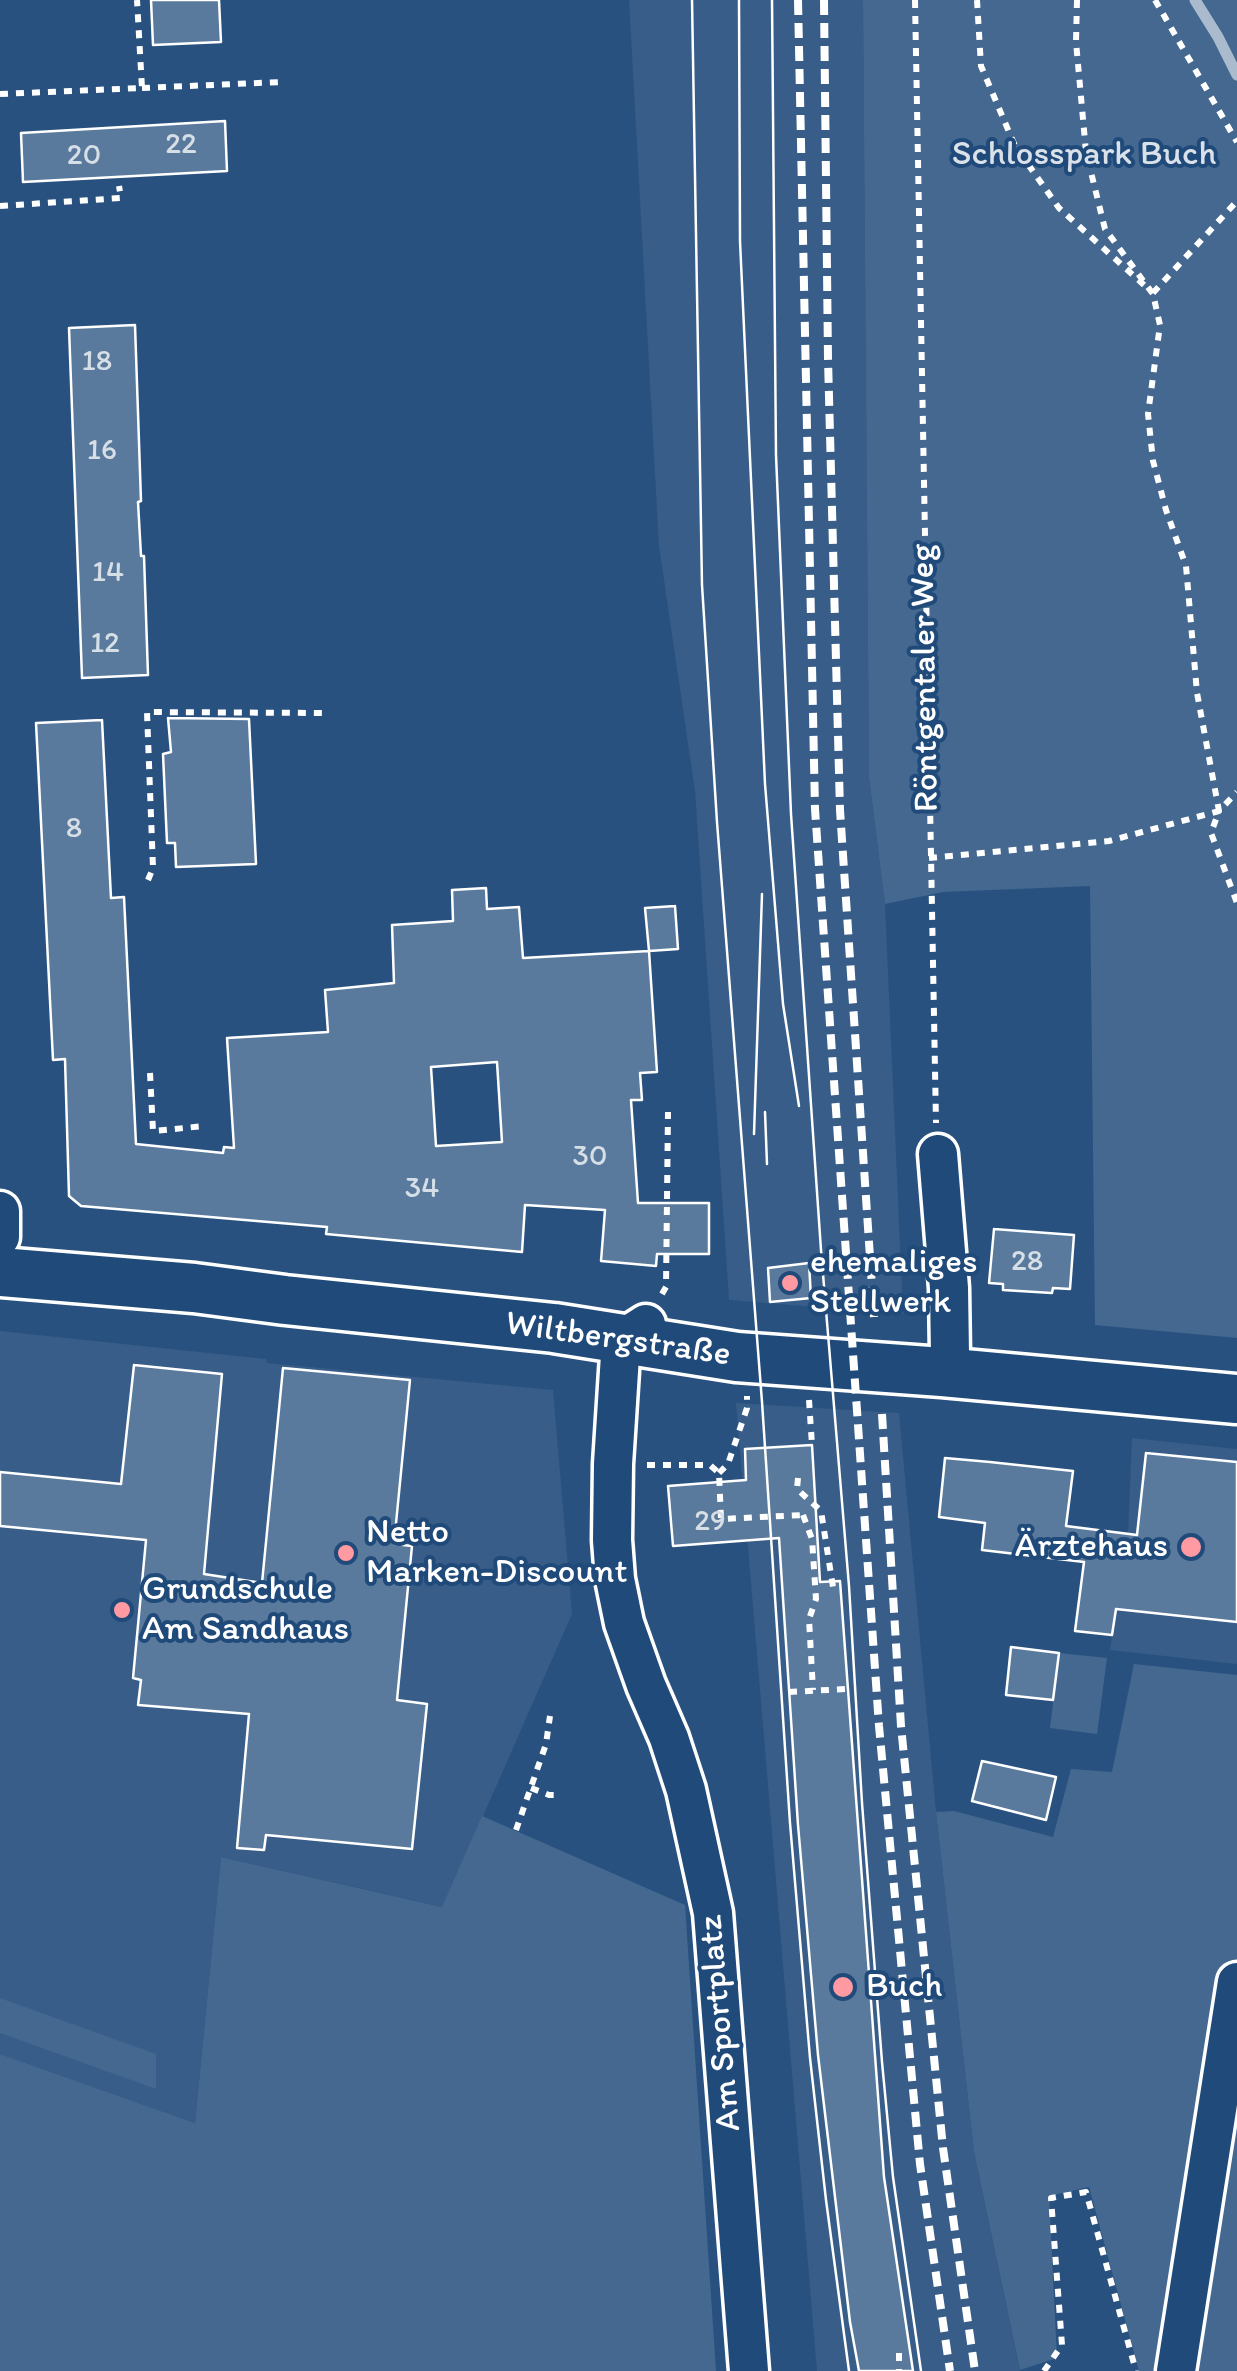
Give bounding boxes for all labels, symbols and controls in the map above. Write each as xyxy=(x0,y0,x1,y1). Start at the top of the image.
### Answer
house number: 22 xyxy=(165,127,197,163)
park label: Schlosspark Buch xyxy=(952,134,1216,176)
house number: 20 xyxy=(67,138,101,174)
house number: 18 xyxy=(82,344,112,380)
house number: 16 xyxy=(87,433,117,469)
street label: Röntgentaler Weg xyxy=(903,543,949,813)
house number: 14 xyxy=(92,555,124,591)
house number: 12 xyxy=(90,626,120,662)
house number: 8 xyxy=(66,811,82,847)
house number: 30 xyxy=(573,1139,607,1175)
house number: 34 xyxy=(405,1171,439,1207)
place label: ehemaliges Stellwerk xyxy=(810,1242,978,1324)
house number: 28 xyxy=(1011,1244,1043,1280)
marker: ehemaliges Stellwerk xyxy=(779,1272,801,1294)
street label: Wiltbergstraße xyxy=(503,1303,733,1377)
house number: 29 xyxy=(694,1504,726,1540)
place label: Netto Marken-Discount xyxy=(366,1512,628,1594)
place label: Ärztehaus xyxy=(1015,1526,1168,1568)
marker: Ärztehaus xyxy=(1178,1534,1204,1560)
marker: Netto Marken-Discount xyxy=(335,1542,357,1564)
place label: Grundschule Am Sandhaus xyxy=(142,1569,349,1651)
marker: Grundschule Am Sandhaus xyxy=(111,1599,133,1621)
street label: Am Sportplatz xyxy=(691,1913,751,2133)
place label: Buch xyxy=(866,1966,942,2008)
marker: Buch xyxy=(830,1974,856,2000)

